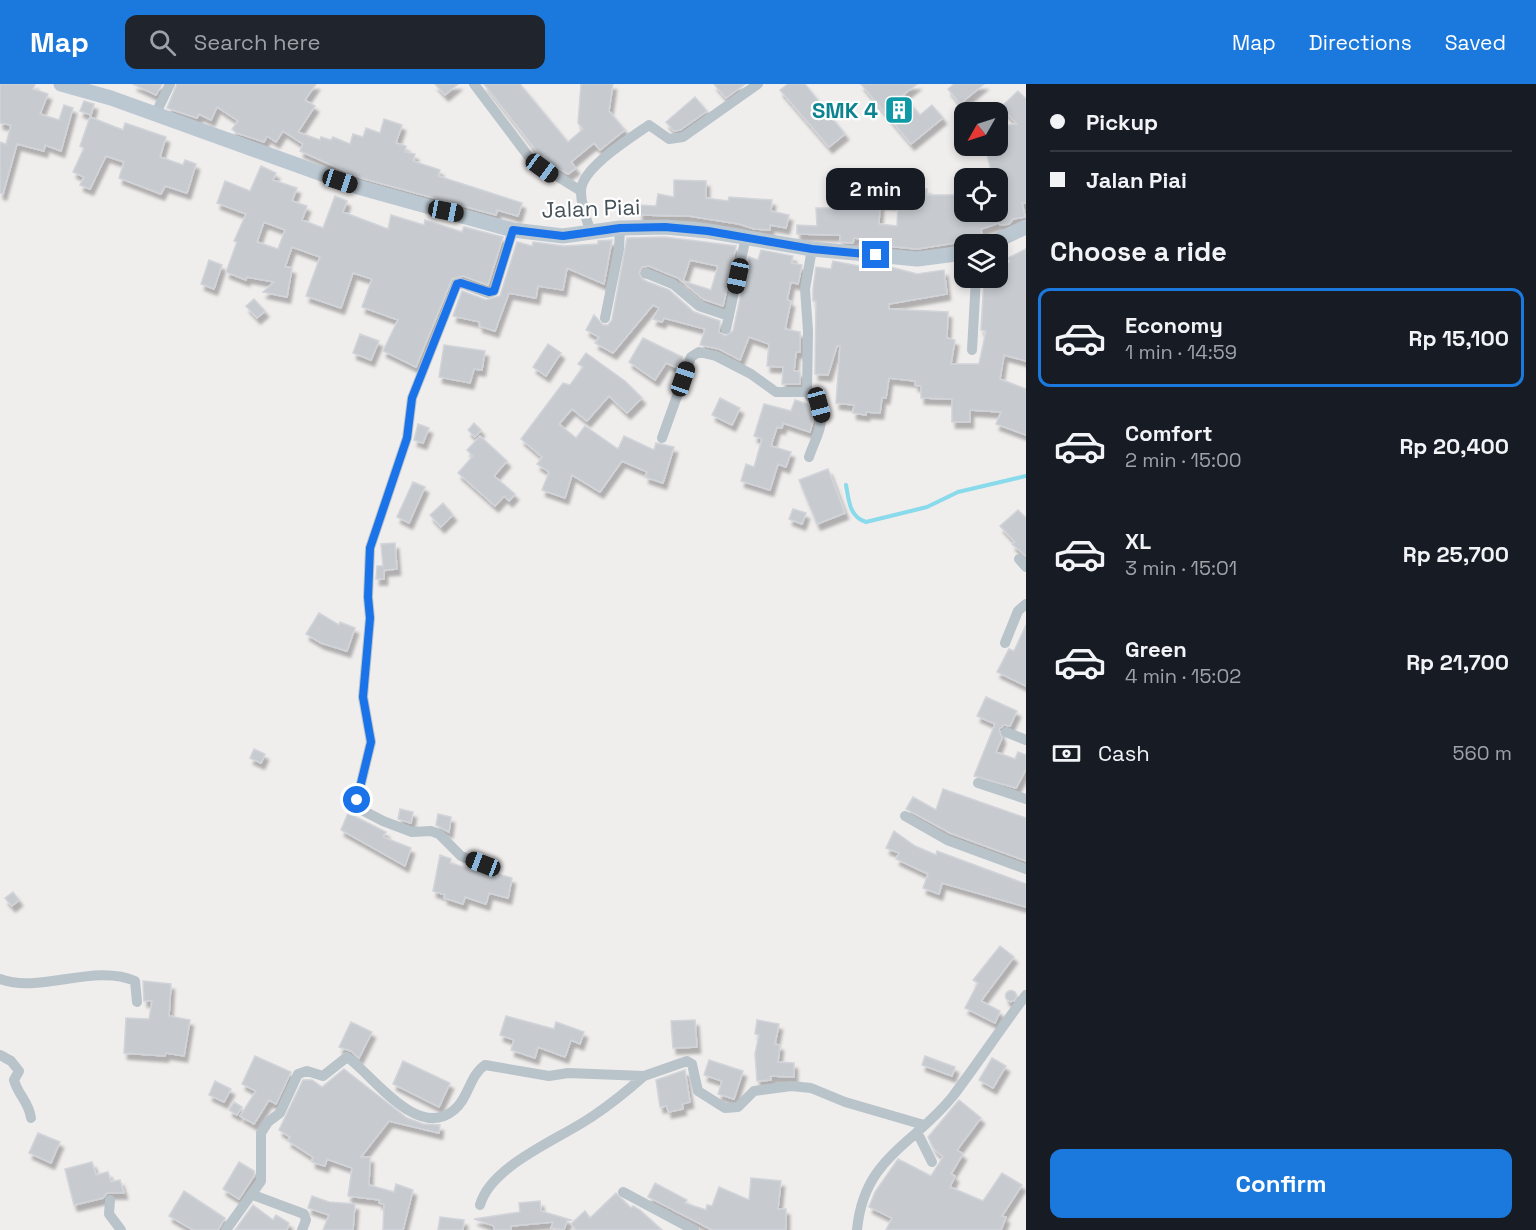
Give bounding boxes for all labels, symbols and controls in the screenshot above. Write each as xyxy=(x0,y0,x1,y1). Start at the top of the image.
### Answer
search box xyxy=(125,15,545,69)
text: Map xyxy=(30,24,89,60)
icon: search xyxy=(146,26,179,59)
text: Search here xyxy=(194,28,321,56)
text: Map xyxy=(1232,29,1276,56)
text: Directions xyxy=(1309,29,1412,56)
text: Saved xyxy=(1445,29,1506,56)
building icon: SMK 4 xyxy=(883,94,915,126)
place label: SMK 4 xyxy=(812,96,878,124)
north arrow xyxy=(954,102,1008,156)
map controls xyxy=(954,102,1008,288)
text: Pickup xyxy=(1086,108,1158,136)
car xyxy=(522,150,562,186)
text: Jalan Piai xyxy=(1086,166,1187,194)
car xyxy=(320,167,360,195)
callout: 2 min xyxy=(826,168,926,210)
button: locate xyxy=(954,168,1008,222)
text: 2 min xyxy=(850,176,901,202)
street label: Jalan Piai xyxy=(541,192,641,224)
car xyxy=(427,199,465,223)
button: layers xyxy=(954,234,1008,288)
text: Choose a ride xyxy=(1050,234,1227,269)
route end xyxy=(862,241,889,268)
car xyxy=(725,257,751,295)
icon: car xyxy=(1053,311,1107,365)
text: Economy xyxy=(1125,311,1223,339)
text: Rp 15,100 xyxy=(1409,324,1509,352)
text: 1 min · 14:59 xyxy=(1125,339,1237,365)
car xyxy=(669,359,697,399)
car xyxy=(806,385,832,425)
icon: car xyxy=(1053,419,1107,473)
text: Comfort xyxy=(1125,419,1213,447)
text: Rp 20,400 xyxy=(1399,432,1509,460)
text: 2 min · 15:00 xyxy=(1125,447,1242,473)
icon: car xyxy=(1053,527,1107,581)
text: XL xyxy=(1125,527,1151,555)
text: Rp 25,700 xyxy=(1403,540,1509,568)
text: 3 min · 15:01 xyxy=(1125,555,1237,581)
icon: car xyxy=(1053,635,1107,689)
text: Green xyxy=(1125,635,1187,663)
text: Rp 21,700 xyxy=(1406,648,1509,676)
text: 4 min · 15:02 xyxy=(1125,663,1241,689)
icon: cash xyxy=(1050,737,1083,770)
text: Cash xyxy=(1098,739,1150,767)
text: 560 m xyxy=(1453,740,1512,766)
route start xyxy=(343,786,370,813)
car xyxy=(463,849,503,879)
button: Confirm xyxy=(1050,1149,1512,1218)

